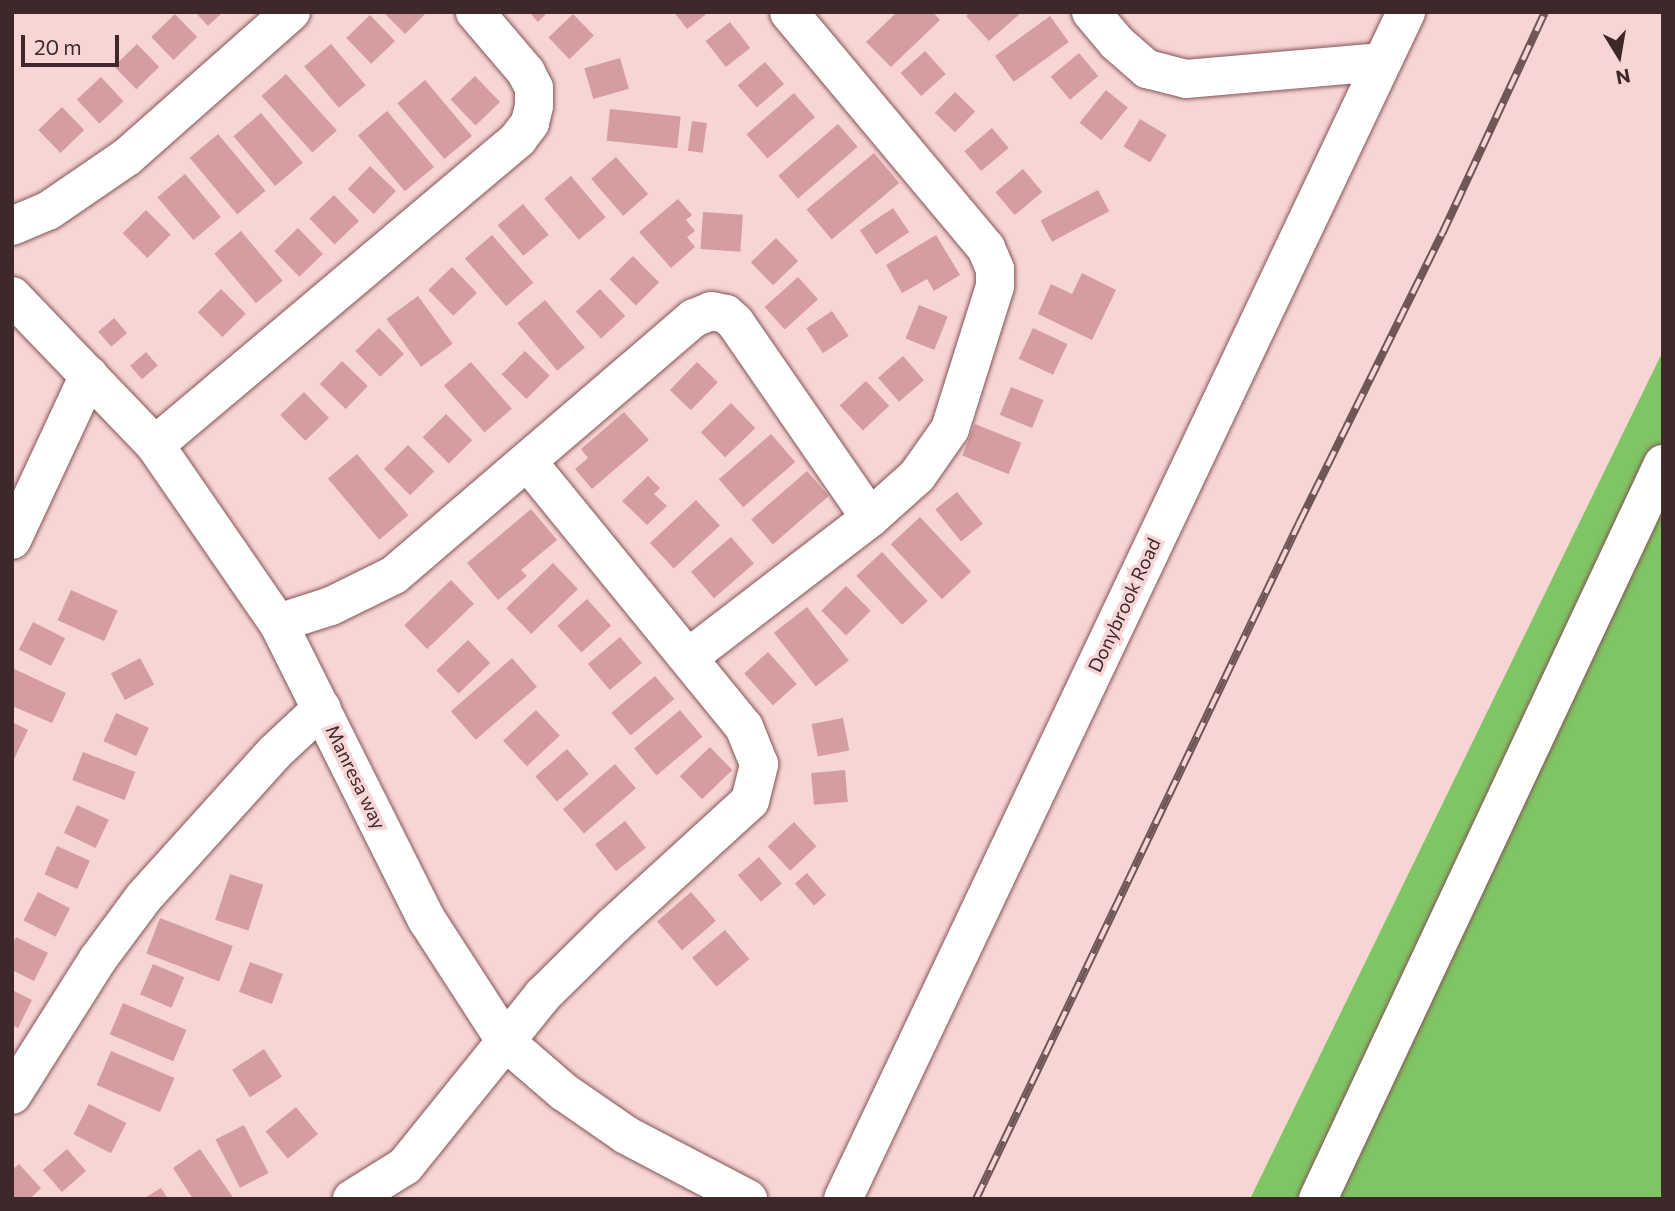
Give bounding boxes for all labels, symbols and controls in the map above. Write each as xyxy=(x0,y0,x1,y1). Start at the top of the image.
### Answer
scale bar xyxy=(24,21,122,65)
north arrow xyxy=(1584,21,1654,91)
text: 20 m xyxy=(34,34,82,59)
text: N xyxy=(1614,64,1632,90)
street label: Donybrook Road xyxy=(1083,534,1165,676)
street label: Manresa way xyxy=(321,721,391,833)

